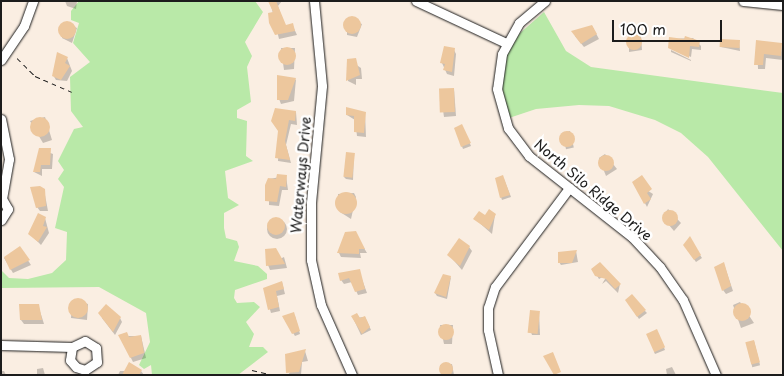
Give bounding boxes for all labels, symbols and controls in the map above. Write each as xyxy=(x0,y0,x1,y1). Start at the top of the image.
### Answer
scale bar xyxy=(614,10,724,42)
text: 100 m xyxy=(620,17,666,40)
street label: Waterways Drive xyxy=(288,116,314,234)
street label: North Silo Ridge Drive xyxy=(530,135,656,245)

